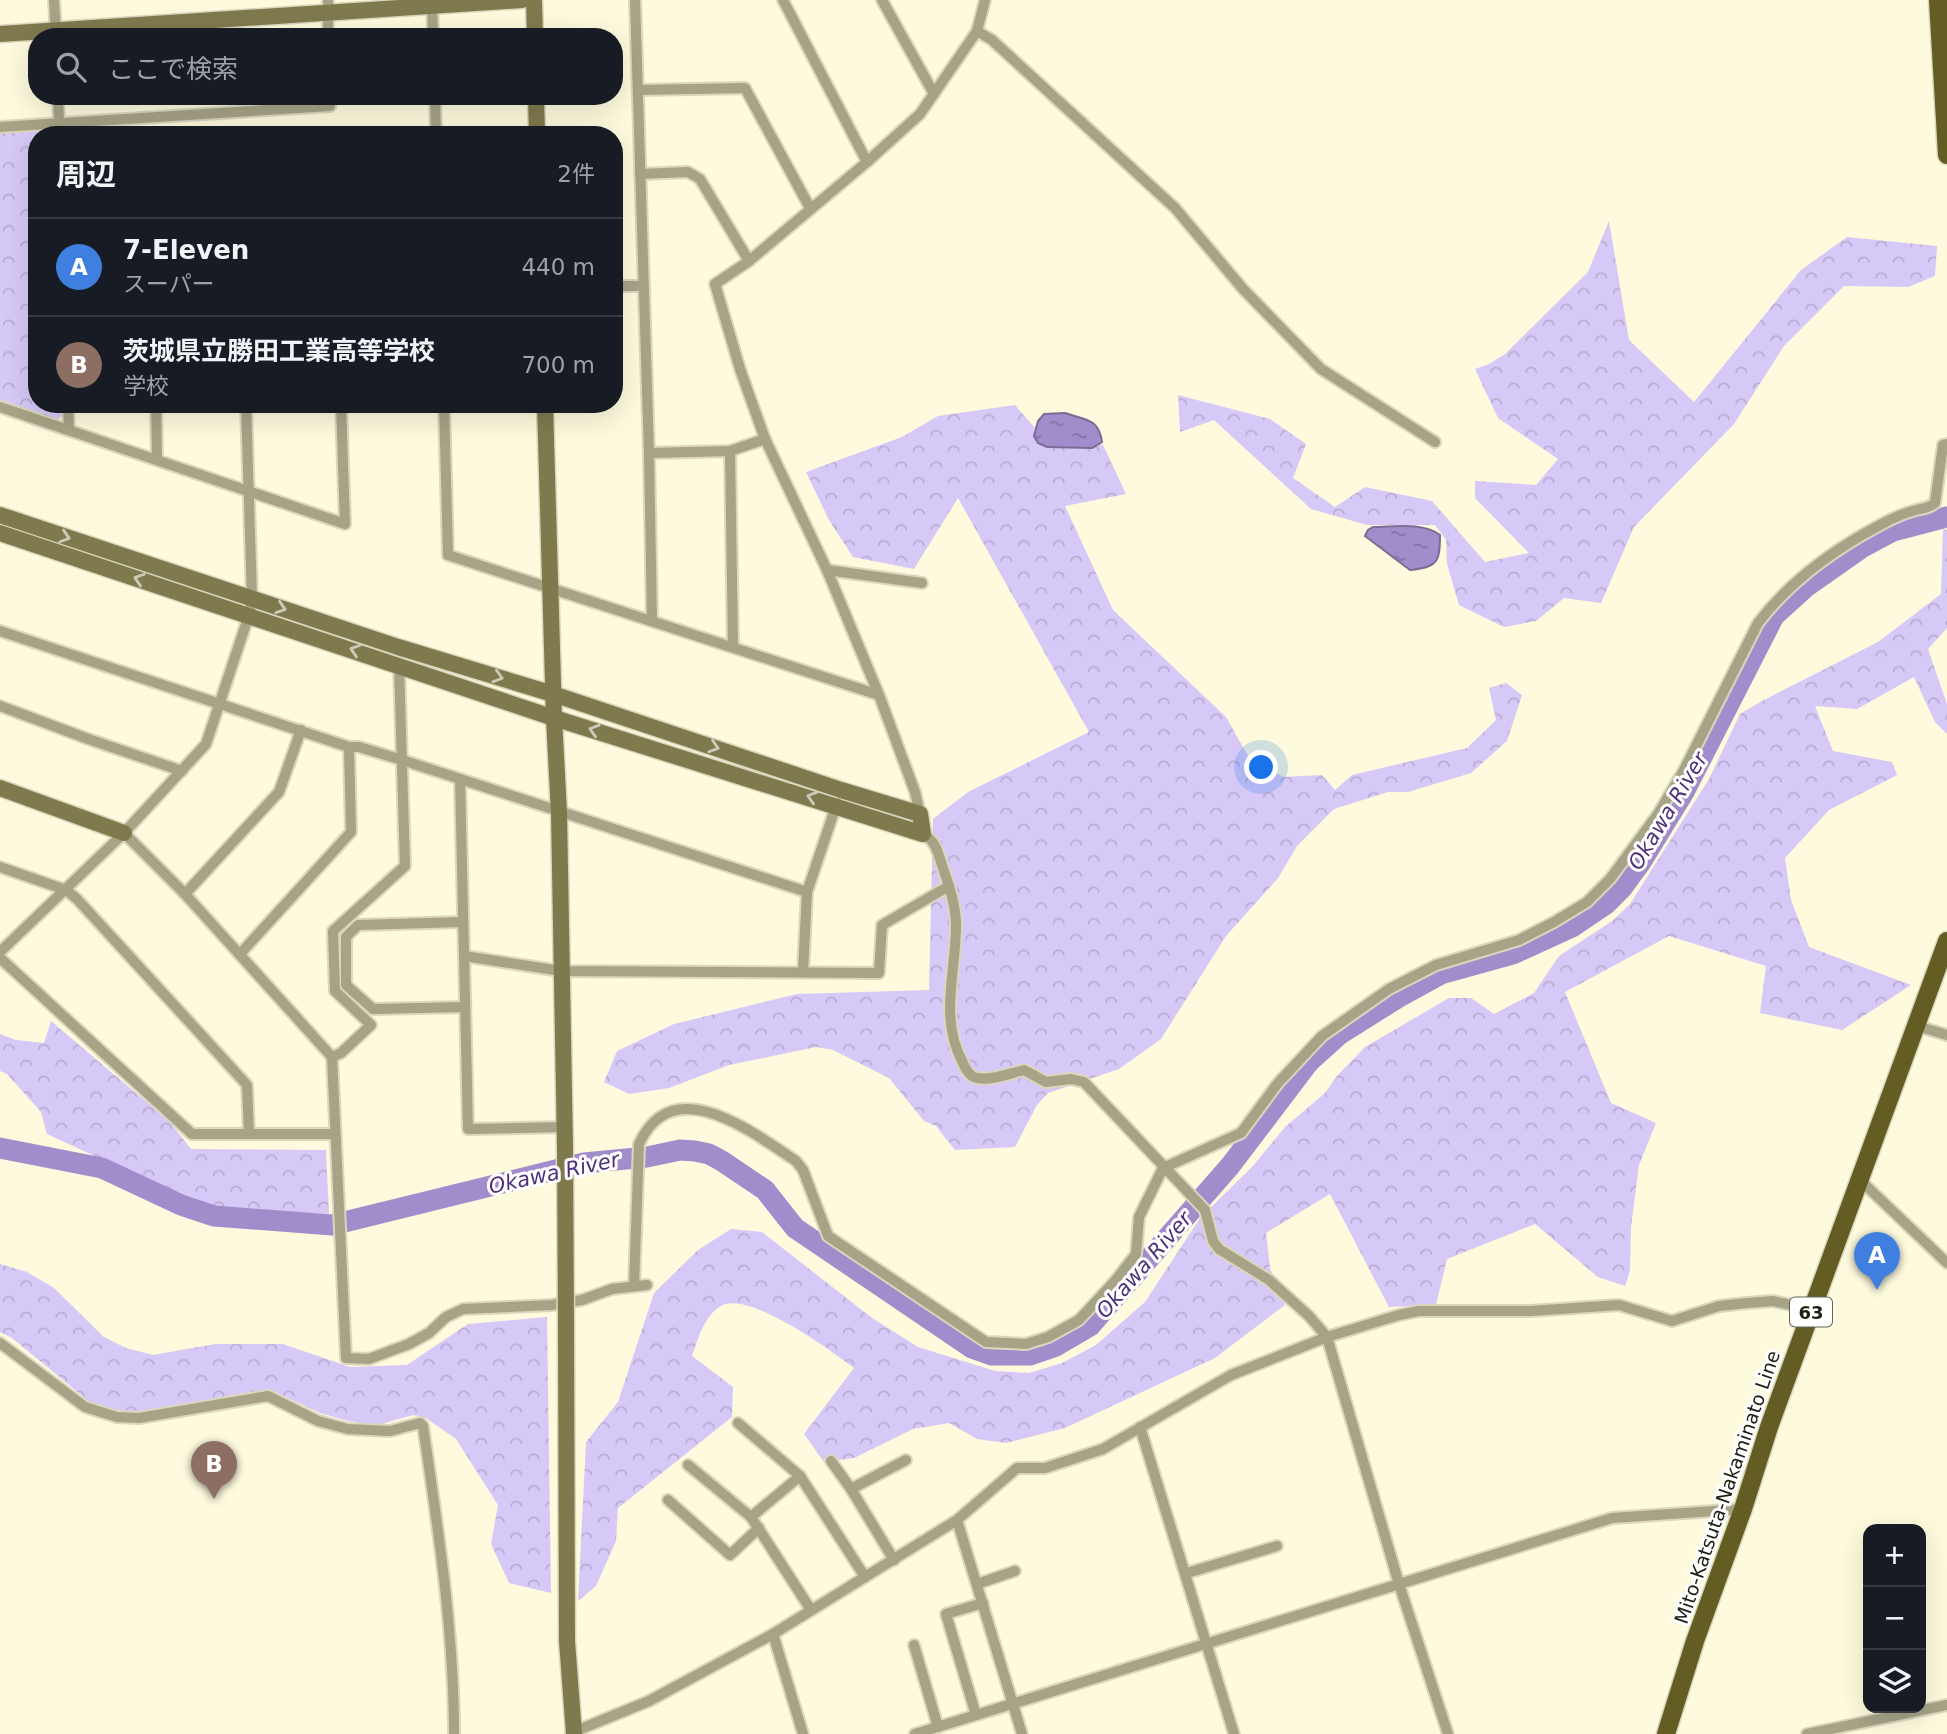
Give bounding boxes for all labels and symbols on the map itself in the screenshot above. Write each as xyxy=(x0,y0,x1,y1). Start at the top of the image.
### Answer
one-way arrow xyxy=(58,529,70,543)
one-way arrow xyxy=(134,573,146,587)
one-way arrow xyxy=(274,600,286,615)
one-way arrow xyxy=(350,644,362,658)
one-way arrow xyxy=(491,668,503,683)
one-way arrow xyxy=(589,724,601,739)
one-way arrow xyxy=(708,739,720,754)
water label: Okawa River xyxy=(1624,747,1713,874)
your location xyxy=(1244,750,1278,784)
one-way arrow xyxy=(806,791,818,806)
water label: Okawa River xyxy=(487,1147,623,1199)
water label: Okawa River xyxy=(1091,1206,1197,1323)
pin: A xyxy=(1854,1232,1900,1290)
road number: 63 xyxy=(1790,1297,1832,1326)
street label: Mito-Katsuta-Nakaminato Line xyxy=(1670,1348,1784,1626)
pin: B xyxy=(191,1441,237,1499)

